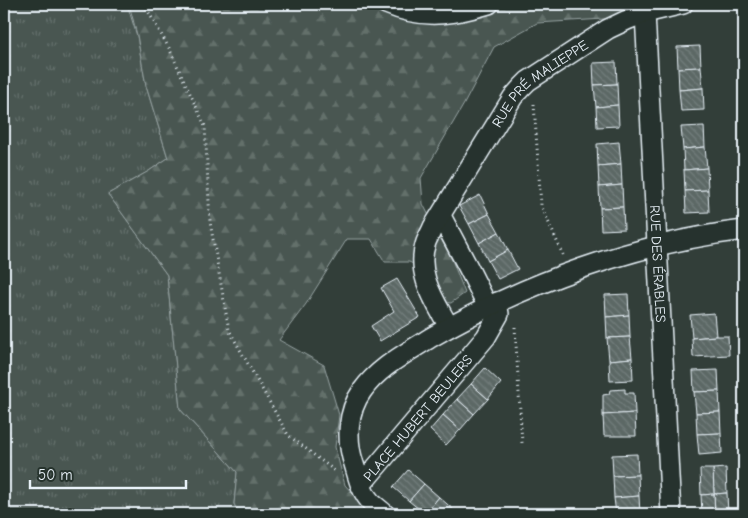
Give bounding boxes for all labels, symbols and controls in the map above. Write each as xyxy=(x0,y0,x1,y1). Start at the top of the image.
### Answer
street label: RUE PRÉ MALIEPPE xyxy=(488,36,591,130)
street label: RUE DES ÉRABLES xyxy=(646,204,670,323)
street label: PLACE HUBERT BEULERS xyxy=(360,351,476,485)
scale bar xyxy=(30,458,186,490)
text: 50 m xyxy=(38,466,73,484)

